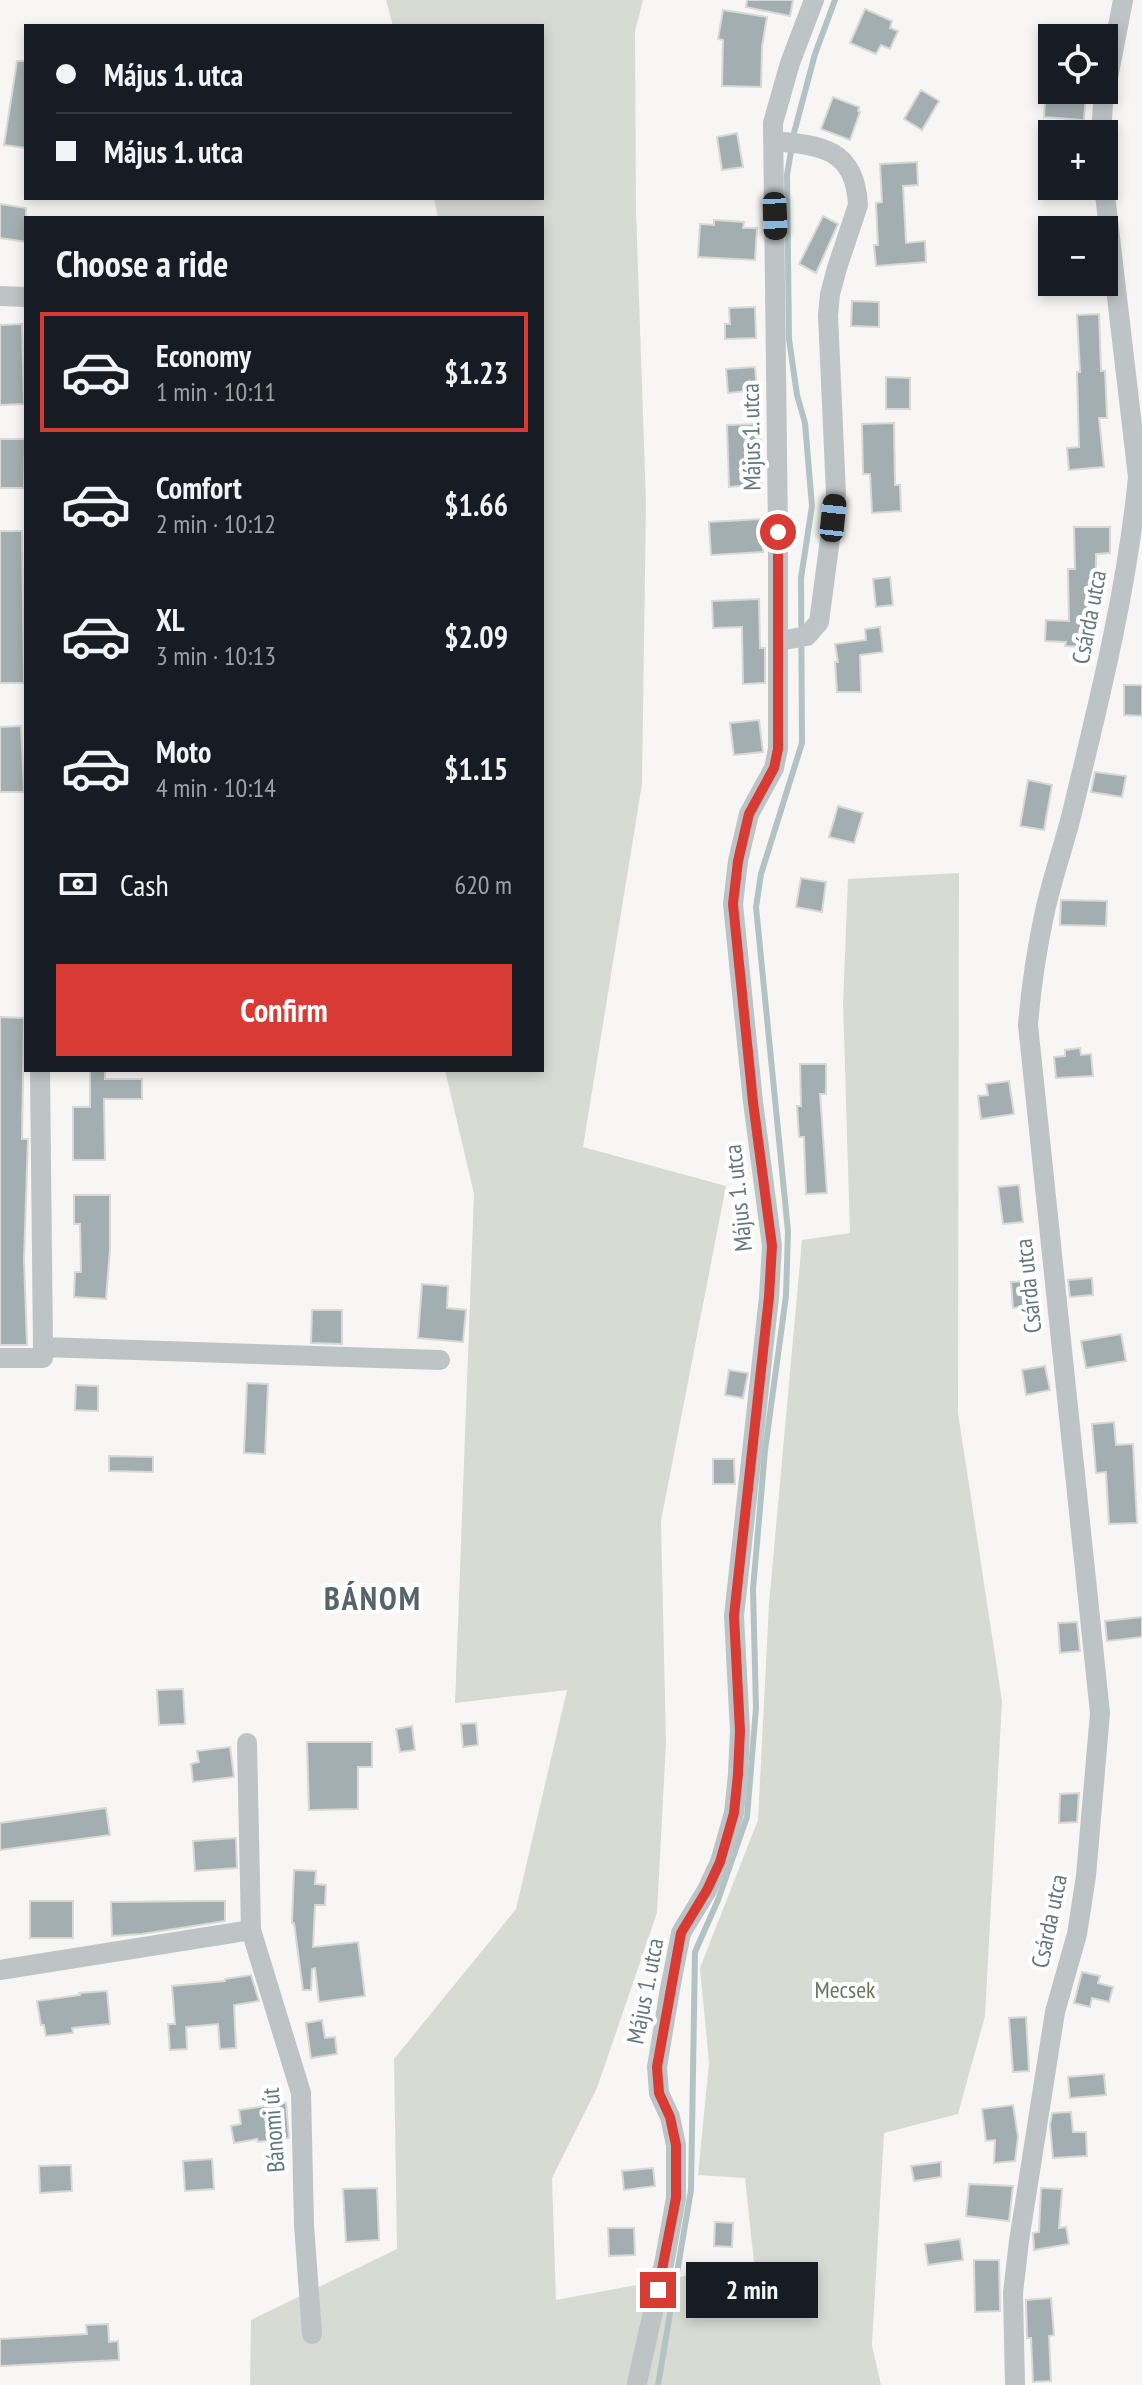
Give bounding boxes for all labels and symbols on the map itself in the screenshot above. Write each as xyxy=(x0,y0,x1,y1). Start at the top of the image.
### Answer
car xyxy=(762,192,788,240)
street label: Május 1. utca xyxy=(735,383,767,491)
car xyxy=(819,493,847,543)
route start xyxy=(760,514,796,550)
street label: Csárda utca xyxy=(1065,567,1113,667)
street label: Május 1. utca xyxy=(717,1143,759,1253)
street label: Csárda utca xyxy=(1008,1237,1048,1335)
district label: BÁNOM xyxy=(324,1577,422,1619)
street label: Csárda utca xyxy=(1024,1871,1074,1971)
street label: Május 1. utca xyxy=(620,1935,670,2047)
park label: Mecsek xyxy=(815,1974,876,2005)
street label: Bánomi út xyxy=(255,2086,291,2173)
callout: 2 min xyxy=(686,2262,818,2318)
route end xyxy=(640,2272,676,2308)

